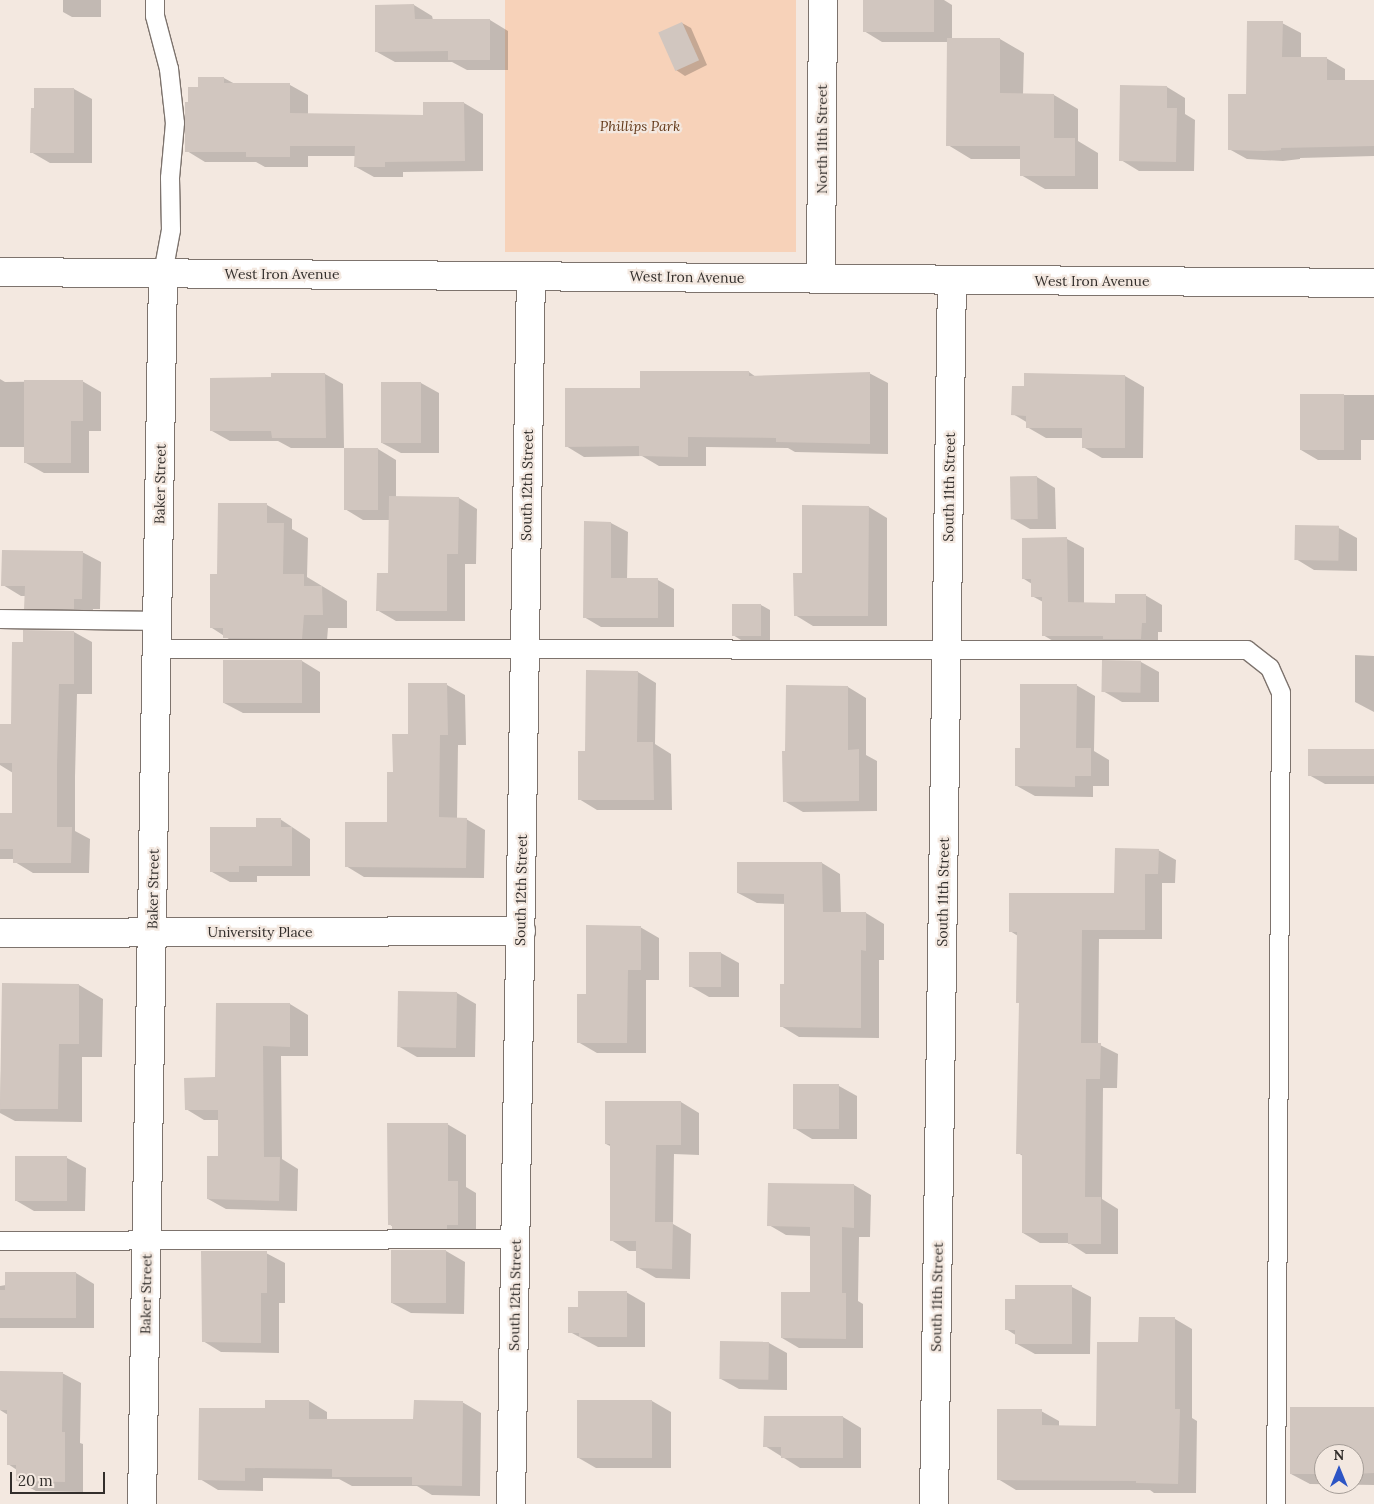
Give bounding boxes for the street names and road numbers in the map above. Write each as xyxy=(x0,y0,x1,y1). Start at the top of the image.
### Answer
street label: North 11th Street xyxy=(814,84,830,194)
street label: West Iron Avenue xyxy=(225,266,339,282)
street label: West Iron Avenue xyxy=(629,268,745,286)
street label: West Iron Avenue xyxy=(1035,273,1149,289)
street label: South 12th Street xyxy=(518,429,536,541)
street label: South 11th Street xyxy=(940,432,958,542)
street label: Baker Street xyxy=(151,444,169,524)
street label: South 12th Street xyxy=(512,834,530,946)
street label: South 11th Street xyxy=(934,837,952,947)
street label: Baker Street xyxy=(144,849,162,929)
street label: University Place xyxy=(207,924,313,940)
street label: South 12th Street xyxy=(506,1239,524,1351)
street label: South 11th Street xyxy=(928,1242,946,1352)
street label: Baker Street xyxy=(137,1254,155,1334)

